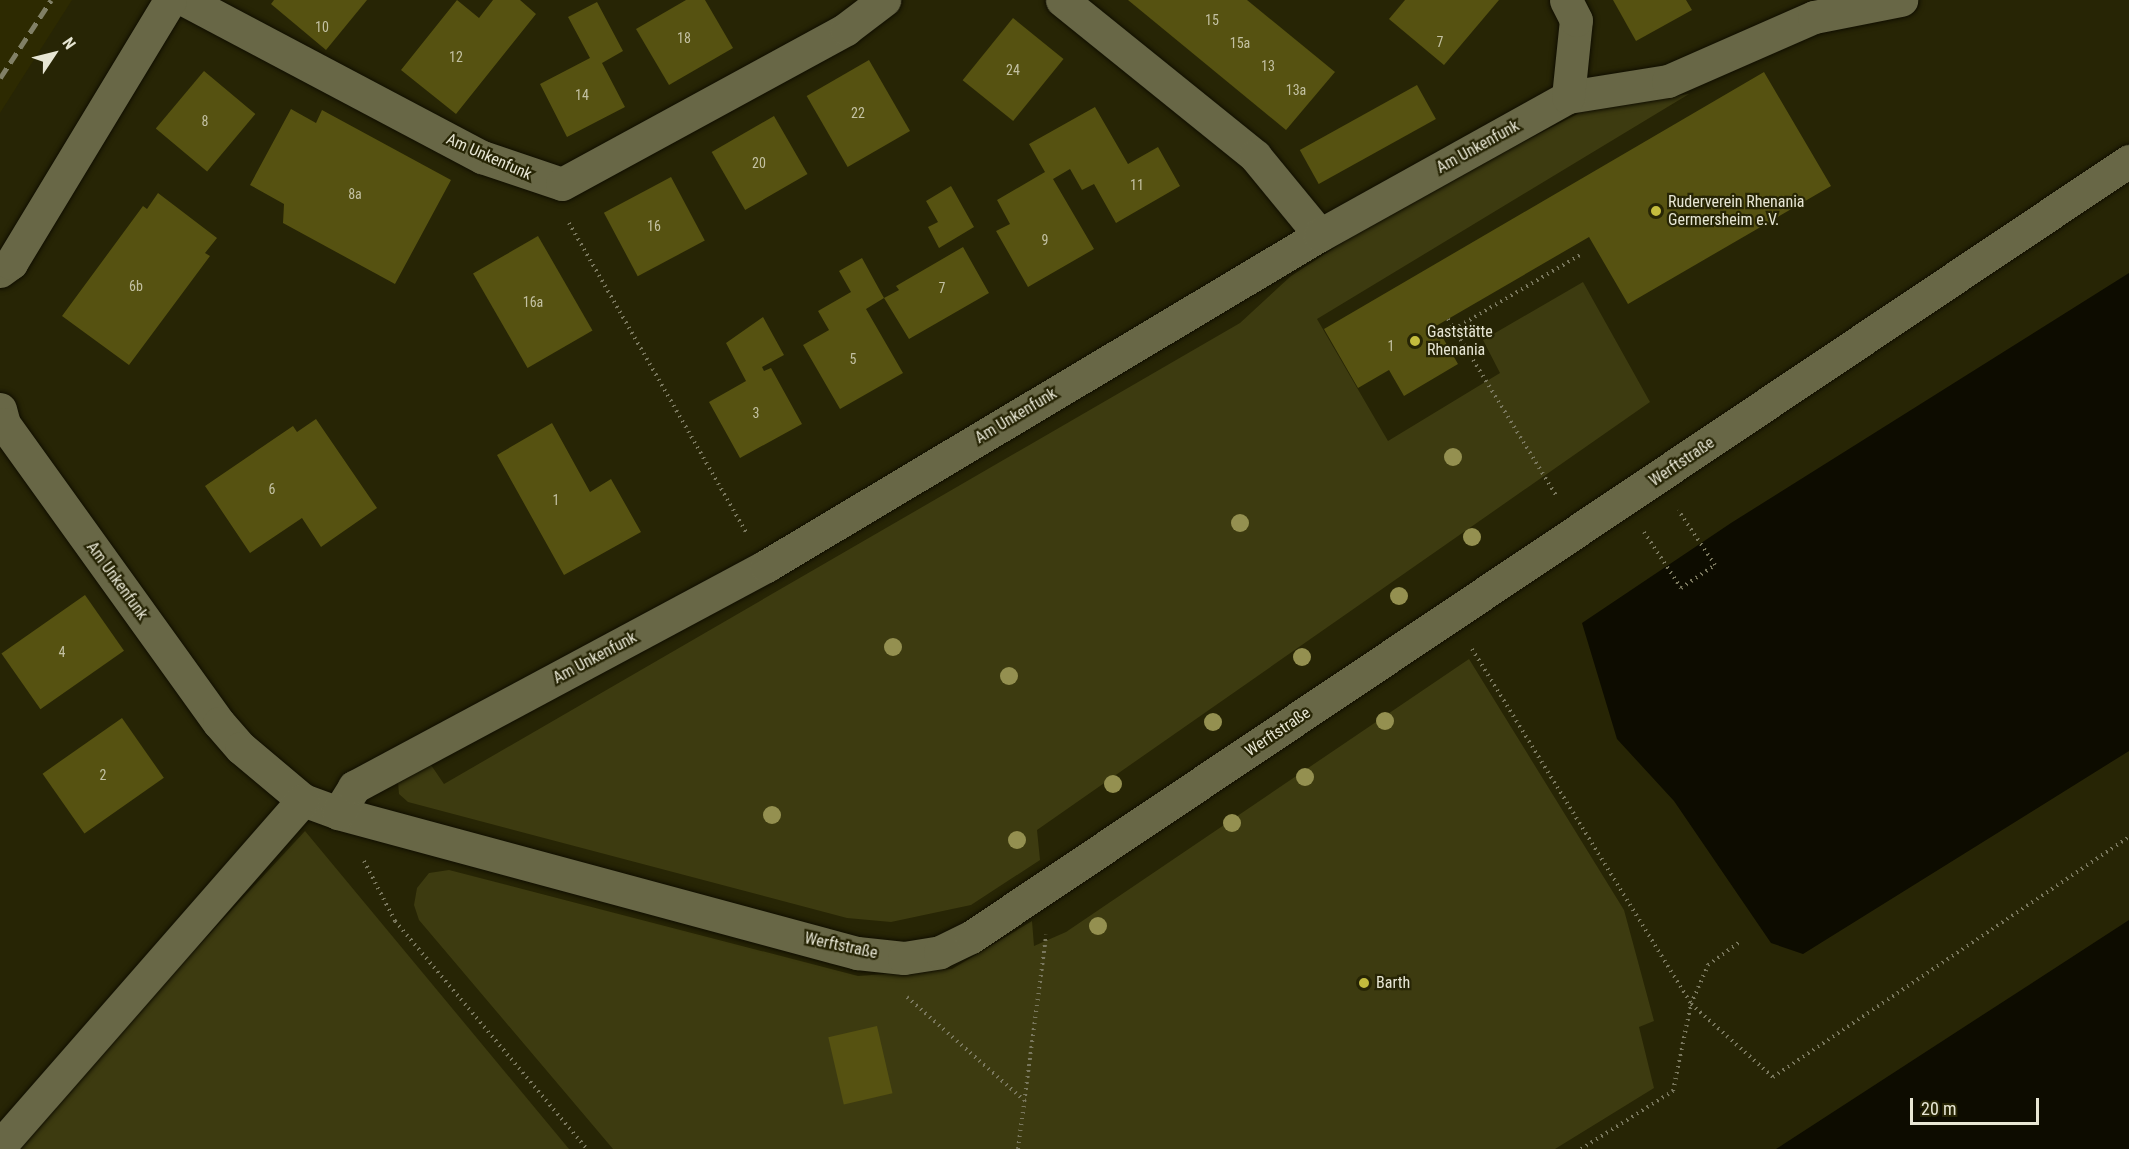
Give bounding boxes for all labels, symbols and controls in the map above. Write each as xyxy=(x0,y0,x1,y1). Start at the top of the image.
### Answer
house number: 15 xyxy=(1205,12,1219,28)
house number: 10 xyxy=(315,19,329,35)
north arrow xyxy=(24,24,84,84)
house number: 18 xyxy=(677,30,691,46)
text: N xyxy=(59,34,80,53)
house number: 7 xyxy=(1437,34,1443,50)
house number: 15a xyxy=(1230,35,1250,51)
house number: 12 xyxy=(449,49,463,65)
house number: 13 xyxy=(1261,58,1275,74)
house number: 24 xyxy=(1006,62,1020,78)
house number: 13a xyxy=(1286,82,1306,98)
house number: 14 xyxy=(575,87,589,103)
house number: 22 xyxy=(851,105,865,121)
house number: 8 xyxy=(202,113,208,129)
street label: Am Unkenfunk xyxy=(1433,116,1523,178)
street label: Am Unkenfunk xyxy=(443,130,535,184)
house number: 20 xyxy=(752,155,766,171)
house number: 11 xyxy=(1130,177,1144,193)
house number: 8a xyxy=(348,186,362,202)
place label: Ruderverein Rhenania Germersheim e.V. xyxy=(1668,192,1804,230)
marker: Ruderverein Rhenania Germersheim e.V. xyxy=(1649,204,1663,218)
house number: 16 xyxy=(647,218,661,234)
house number: 9 xyxy=(1042,232,1048,248)
house number: 6b xyxy=(129,278,143,294)
house number: 7 xyxy=(939,280,945,296)
house number: 16a xyxy=(523,294,543,310)
place label: Gaststätte Rhenania xyxy=(1427,322,1493,360)
marker: Gaststätte Rhenania xyxy=(1408,334,1422,348)
house number: 1 xyxy=(1388,338,1394,354)
house number: 5 xyxy=(850,351,856,367)
street label: Am Unkenfunk xyxy=(972,384,1060,448)
house number: 3 xyxy=(753,405,759,421)
street label: Werftstraße xyxy=(1646,433,1718,491)
house number: 6 xyxy=(269,481,275,497)
house number: 1 xyxy=(553,492,559,508)
street label: Am Unkenfunk xyxy=(82,538,152,624)
street label: Am Unkenfunk xyxy=(550,628,640,688)
house number: 4 xyxy=(59,644,65,660)
street label: Werftstraße xyxy=(1242,703,1314,761)
house number: 2 xyxy=(100,767,106,783)
street label: Werftstraße xyxy=(803,929,879,963)
place label: Barth xyxy=(1376,973,1410,993)
marker: Barth xyxy=(1357,976,1371,990)
scale bar xyxy=(1913,1086,2042,1124)
text: 20 m xyxy=(1921,1098,1956,1119)

